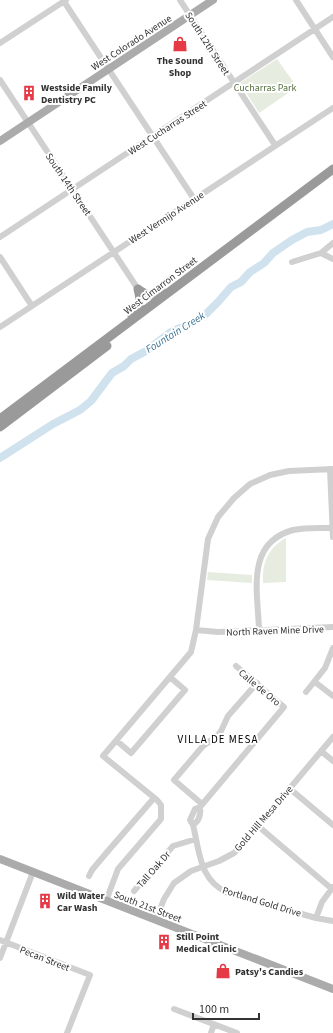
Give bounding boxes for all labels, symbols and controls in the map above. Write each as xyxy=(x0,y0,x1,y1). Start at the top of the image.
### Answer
street label: South 12th Street xyxy=(181,9,233,78)
street label: West Colorado Avenue xyxy=(89,12,175,74)
shop icon: The Sound Shop xyxy=(171,35,189,53)
place label: The Sound Shop xyxy=(157,54,204,80)
place label: Westside Family Dentistry PC xyxy=(41,81,113,107)
park label: Cucharras Park xyxy=(234,81,296,95)
building icon: Westside Family Dentistry PC xyxy=(20,84,38,102)
street label: West Cucharras Street xyxy=(125,97,210,159)
street label: South 14th Street xyxy=(42,150,95,219)
street label: West Vermijo Avenue xyxy=(126,188,207,247)
street label: West Cimarron Street xyxy=(121,253,201,318)
water label: Fountain Creek xyxy=(143,308,209,357)
street label: North Raven Mine Drive xyxy=(226,622,324,640)
street label: Calle de Oro xyxy=(235,666,283,709)
district label: VILLA DE MESA xyxy=(178,732,258,747)
street label: Gold Hill Mesa Drive xyxy=(231,783,296,855)
street label: Tall Oak Dr xyxy=(134,848,174,891)
street label: Portland Gold Drive xyxy=(221,883,303,921)
street label: South 21st Street xyxy=(112,888,184,926)
place label: Wild Water Car Wash xyxy=(57,889,104,915)
building icon: Wild Water Car Wash xyxy=(36,892,54,910)
place label: Still Point Medical Clinic xyxy=(176,930,237,956)
building icon: Still Point Medical Clinic xyxy=(155,933,173,951)
street label: Pecan Street xyxy=(18,943,72,975)
shop icon: Patsy's Candies xyxy=(214,962,232,980)
place label: Patsy's Candies xyxy=(235,965,304,979)
scale bar xyxy=(193,995,259,1021)
text: 100 m xyxy=(199,1001,229,1018)

